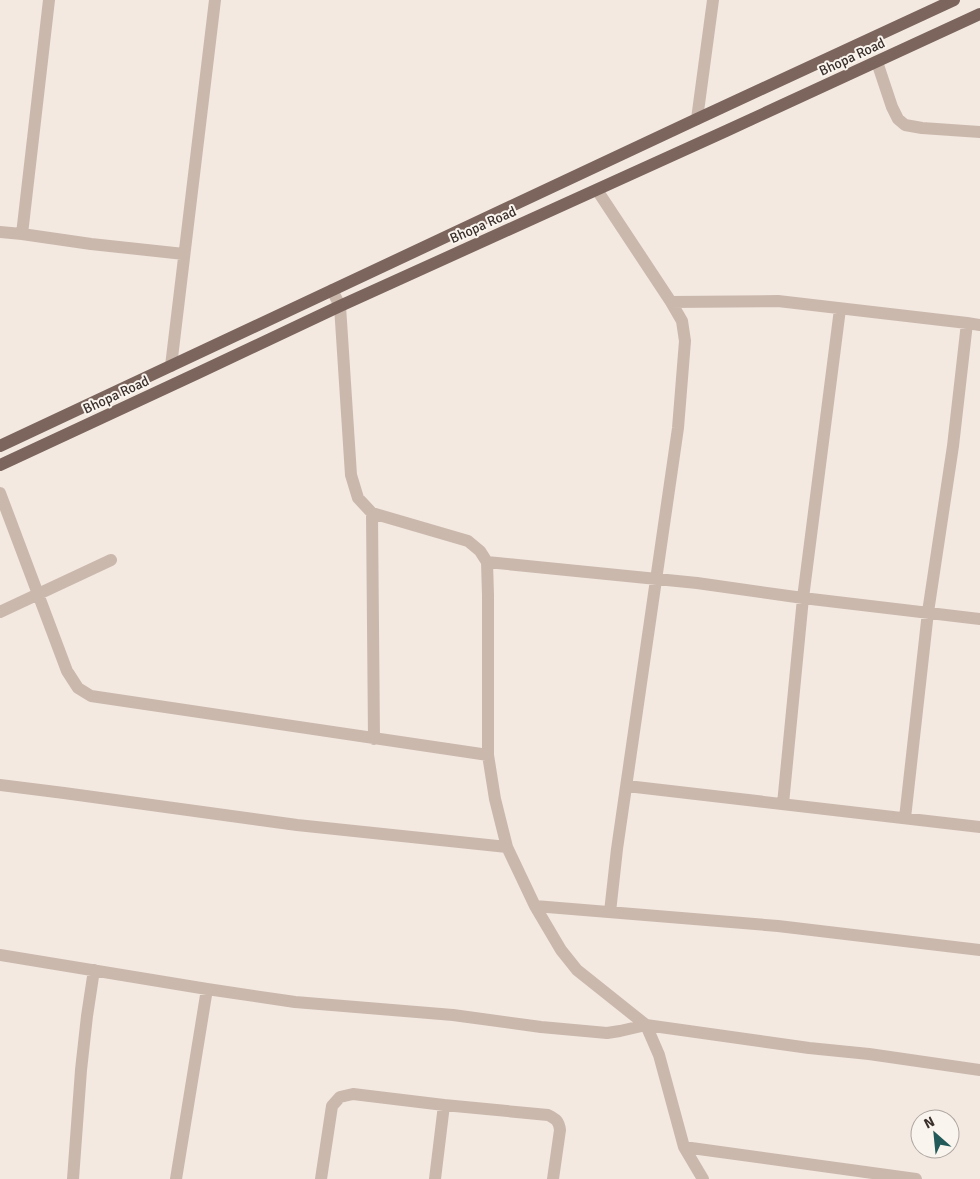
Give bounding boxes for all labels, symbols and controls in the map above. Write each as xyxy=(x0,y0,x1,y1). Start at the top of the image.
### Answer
street label: Bhopa Road xyxy=(816,34,888,80)
street label: Bhopa Road xyxy=(447,203,519,247)
street label: Bhopa Road xyxy=(80,372,152,418)
north arrow xyxy=(910,1109,960,1159)
text: N xyxy=(921,1113,938,1133)

